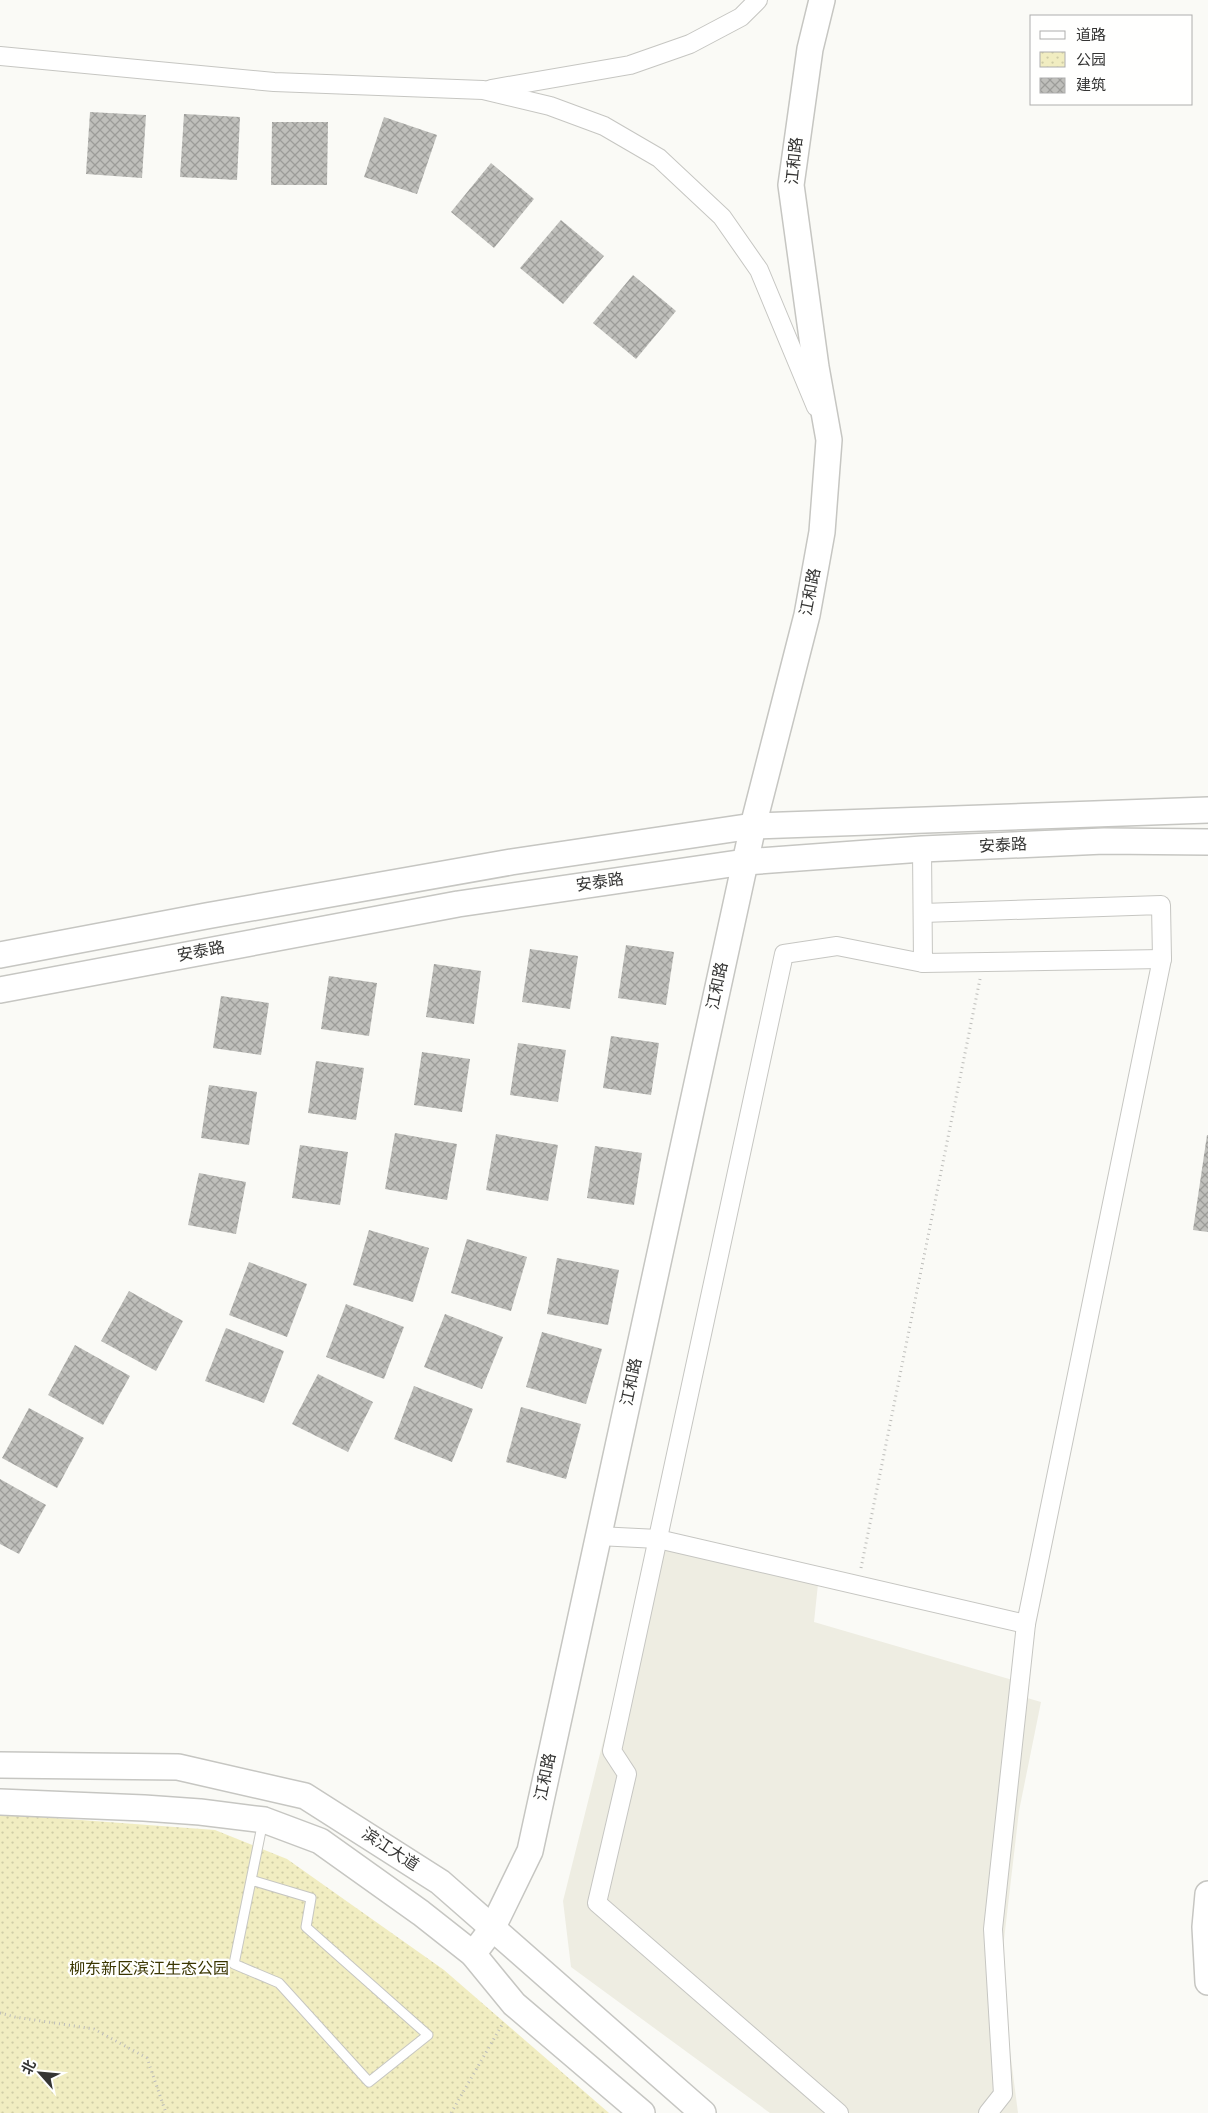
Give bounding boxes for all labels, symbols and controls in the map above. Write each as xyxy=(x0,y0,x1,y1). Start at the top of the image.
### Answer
legend xyxy=(1030,15,1193,105)
text: 道路 xyxy=(1076,26,1106,45)
text: 公园 xyxy=(1076,51,1106,70)
text: 建筑 xyxy=(1076,76,1106,95)
street label: 江和路 xyxy=(783,136,807,186)
street label: 江和路 xyxy=(797,567,825,617)
street label: 安泰路 xyxy=(979,835,1027,857)
street label: 安泰路 xyxy=(575,870,625,896)
street label: 安泰路 xyxy=(176,938,226,966)
street label: 江和路 xyxy=(704,961,732,1011)
street label: 江和路 xyxy=(618,1357,646,1407)
street label: 江和路 xyxy=(532,1752,560,1802)
street label: 滨江大道 xyxy=(358,1825,422,1875)
park label: 柳东新区滨江生态公园 xyxy=(69,1960,229,1979)
north arrow xyxy=(15,2048,65,2098)
text: 北 xyxy=(18,2057,40,2077)

